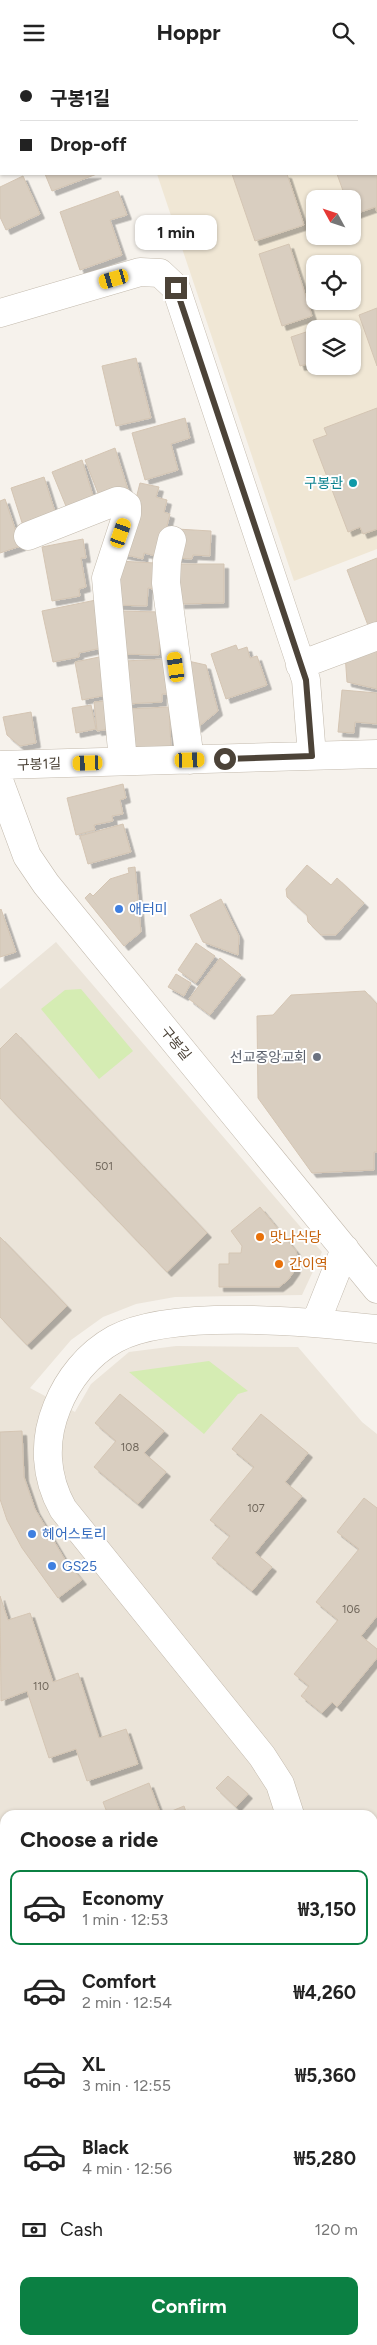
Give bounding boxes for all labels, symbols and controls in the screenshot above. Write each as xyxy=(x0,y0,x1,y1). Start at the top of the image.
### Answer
icon: menu xyxy=(20,19,48,47)
text: Hoppr xyxy=(156,19,221,46)
icon: search xyxy=(329,19,357,47)
text: 구봉1길 xyxy=(50,87,110,110)
text: Drop-off xyxy=(50,133,127,156)
north arrow xyxy=(306,190,361,245)
map controls xyxy=(306,190,361,375)
callout: 1 min xyxy=(135,215,217,251)
text: 1 min xyxy=(157,223,195,242)
button: locate xyxy=(306,255,361,310)
car xyxy=(97,268,130,290)
route end xyxy=(165,277,187,299)
button: layers xyxy=(306,320,361,375)
place label: 구봉관 xyxy=(304,475,343,492)
marker: 구봉관 xyxy=(347,477,359,489)
car xyxy=(109,516,132,550)
car xyxy=(166,651,185,683)
route start xyxy=(214,748,236,770)
car xyxy=(174,752,205,768)
street label: 구봉1길 xyxy=(17,755,62,774)
car xyxy=(72,755,103,771)
place label: 애터미 xyxy=(129,901,168,918)
marker: 애터미 xyxy=(113,903,125,915)
street label: 구봉길 xyxy=(157,1023,194,1064)
place label: 선교중앙교회 xyxy=(230,1049,307,1066)
marker: 선교중앙교회 xyxy=(311,1051,323,1063)
house number: 501 xyxy=(95,1160,113,1173)
place label: 맛나식당 xyxy=(270,1229,322,1246)
marker: 맛나식당 xyxy=(254,1231,266,1243)
place label: 간이역 xyxy=(289,1256,328,1273)
marker: 간이역 xyxy=(273,1258,285,1270)
house number: 108 xyxy=(121,1441,139,1454)
house number: 107 xyxy=(247,1502,265,1515)
place label: 헤어스토리 xyxy=(42,1526,106,1543)
marker: 헤어스토리 xyxy=(26,1528,38,1540)
place label: GS25 xyxy=(62,1558,97,1575)
marker: GS25 xyxy=(46,1560,58,1572)
house number: 106 xyxy=(342,1603,360,1616)
house number: 110 xyxy=(33,1680,49,1693)
text: Choose a ride xyxy=(20,1826,158,1853)
icon: car xyxy=(22,1885,67,1930)
text: Economy xyxy=(82,1887,164,1910)
text: ₩3,150 xyxy=(298,1898,356,1921)
text: 1 min · 12:53 xyxy=(82,1910,168,1929)
icon: car xyxy=(22,1968,67,2013)
text: Comfort xyxy=(82,1970,157,1993)
text: ₩4,260 xyxy=(294,1981,356,2004)
text: 2 min · 12:54 xyxy=(82,1993,172,2012)
icon: car xyxy=(22,2051,67,2096)
text: XL xyxy=(82,2053,105,2076)
text: ₩5,360 xyxy=(295,2064,356,2087)
text: 3 min · 12:55 xyxy=(82,2076,171,2095)
icon: car xyxy=(22,2134,67,2179)
text: Black xyxy=(82,2136,129,2159)
text: ₩5,280 xyxy=(294,2147,356,2170)
text: 4 min · 12:56 xyxy=(82,2159,172,2178)
icon: cash xyxy=(20,2216,48,2244)
text: Cash xyxy=(60,2218,103,2241)
text: 120 m xyxy=(315,2220,358,2239)
button: Confirm xyxy=(20,2277,358,2335)

